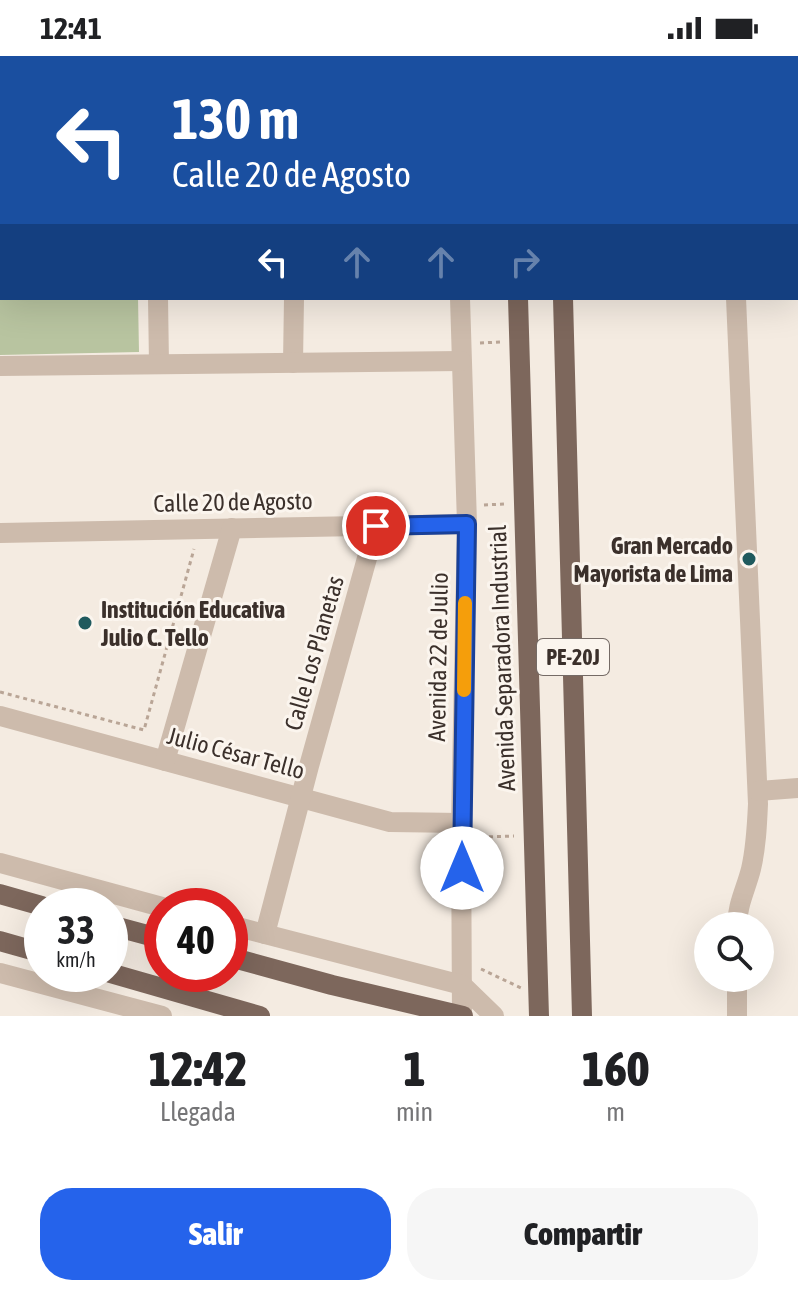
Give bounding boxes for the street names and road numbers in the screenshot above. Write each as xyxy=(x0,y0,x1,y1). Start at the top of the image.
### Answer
street label: Calle 20 de Agosto xyxy=(153,487,313,517)
street label: Avenida Separadora Industrial xyxy=(484,524,520,792)
street label: Avenida 22 de Julio xyxy=(423,572,453,742)
street label: Calle Los Planetas xyxy=(279,573,349,733)
road number: PE-20J xyxy=(537,639,609,675)
street label: Julio César Tello xyxy=(164,722,308,784)

